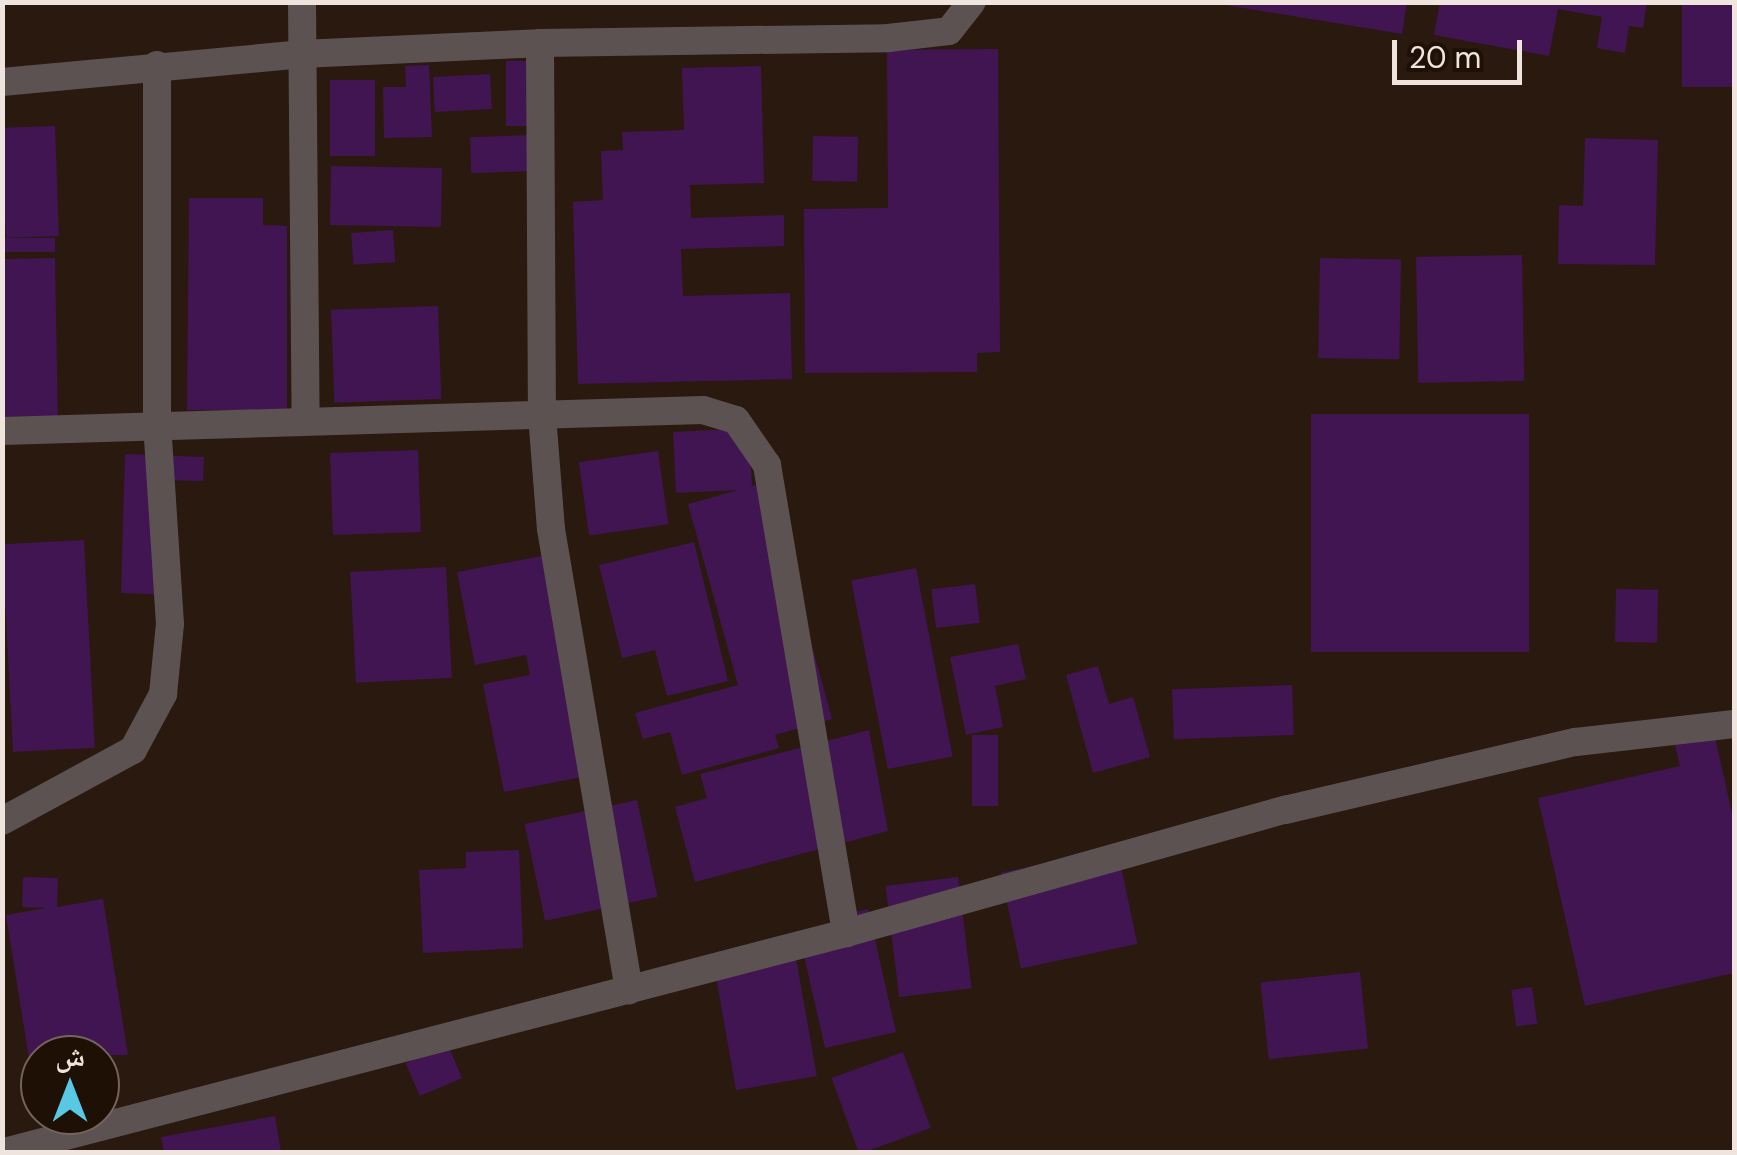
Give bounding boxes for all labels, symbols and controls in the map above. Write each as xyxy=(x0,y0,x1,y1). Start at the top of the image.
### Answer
scale bar xyxy=(1397,20,1527,82)
text: 20 m xyxy=(1409,38,1481,77)
north arrow xyxy=(20,1035,120,1135)
text: ش xyxy=(55,1038,85,1075)

